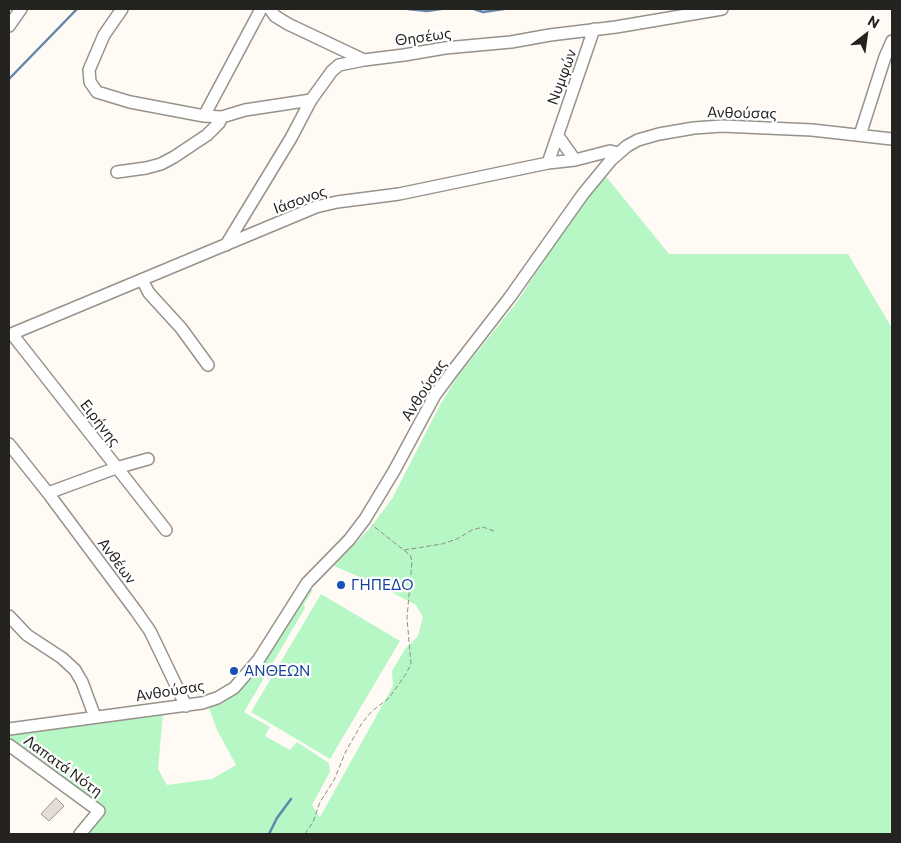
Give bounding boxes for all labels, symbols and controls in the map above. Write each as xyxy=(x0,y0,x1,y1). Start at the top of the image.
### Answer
north arrow xyxy=(841,10,891,60)
text: N xyxy=(865,12,883,32)
street label: Θησέως xyxy=(394,24,452,50)
street label: Νυμφών xyxy=(544,47,580,107)
street label: Ανθούσας xyxy=(707,103,777,123)
street label: Ιάσονος xyxy=(271,182,329,218)
street label: Ανθούσας xyxy=(397,356,451,424)
street label: Ειρήνης xyxy=(76,396,124,450)
street label: Ανθέων xyxy=(94,535,140,587)
place label: ΓΗΠΕΔΟ xyxy=(351,576,413,594)
marker: ΓΗΠΕΔΟ xyxy=(335,579,347,591)
place label: ΑΝΘΕΩΝ xyxy=(244,662,310,680)
marker: ΑΝΘΕΩΝ xyxy=(228,665,240,677)
street label: Ανθούσας xyxy=(134,677,206,705)
street label: Λαπατά Νότη xyxy=(20,731,106,801)

